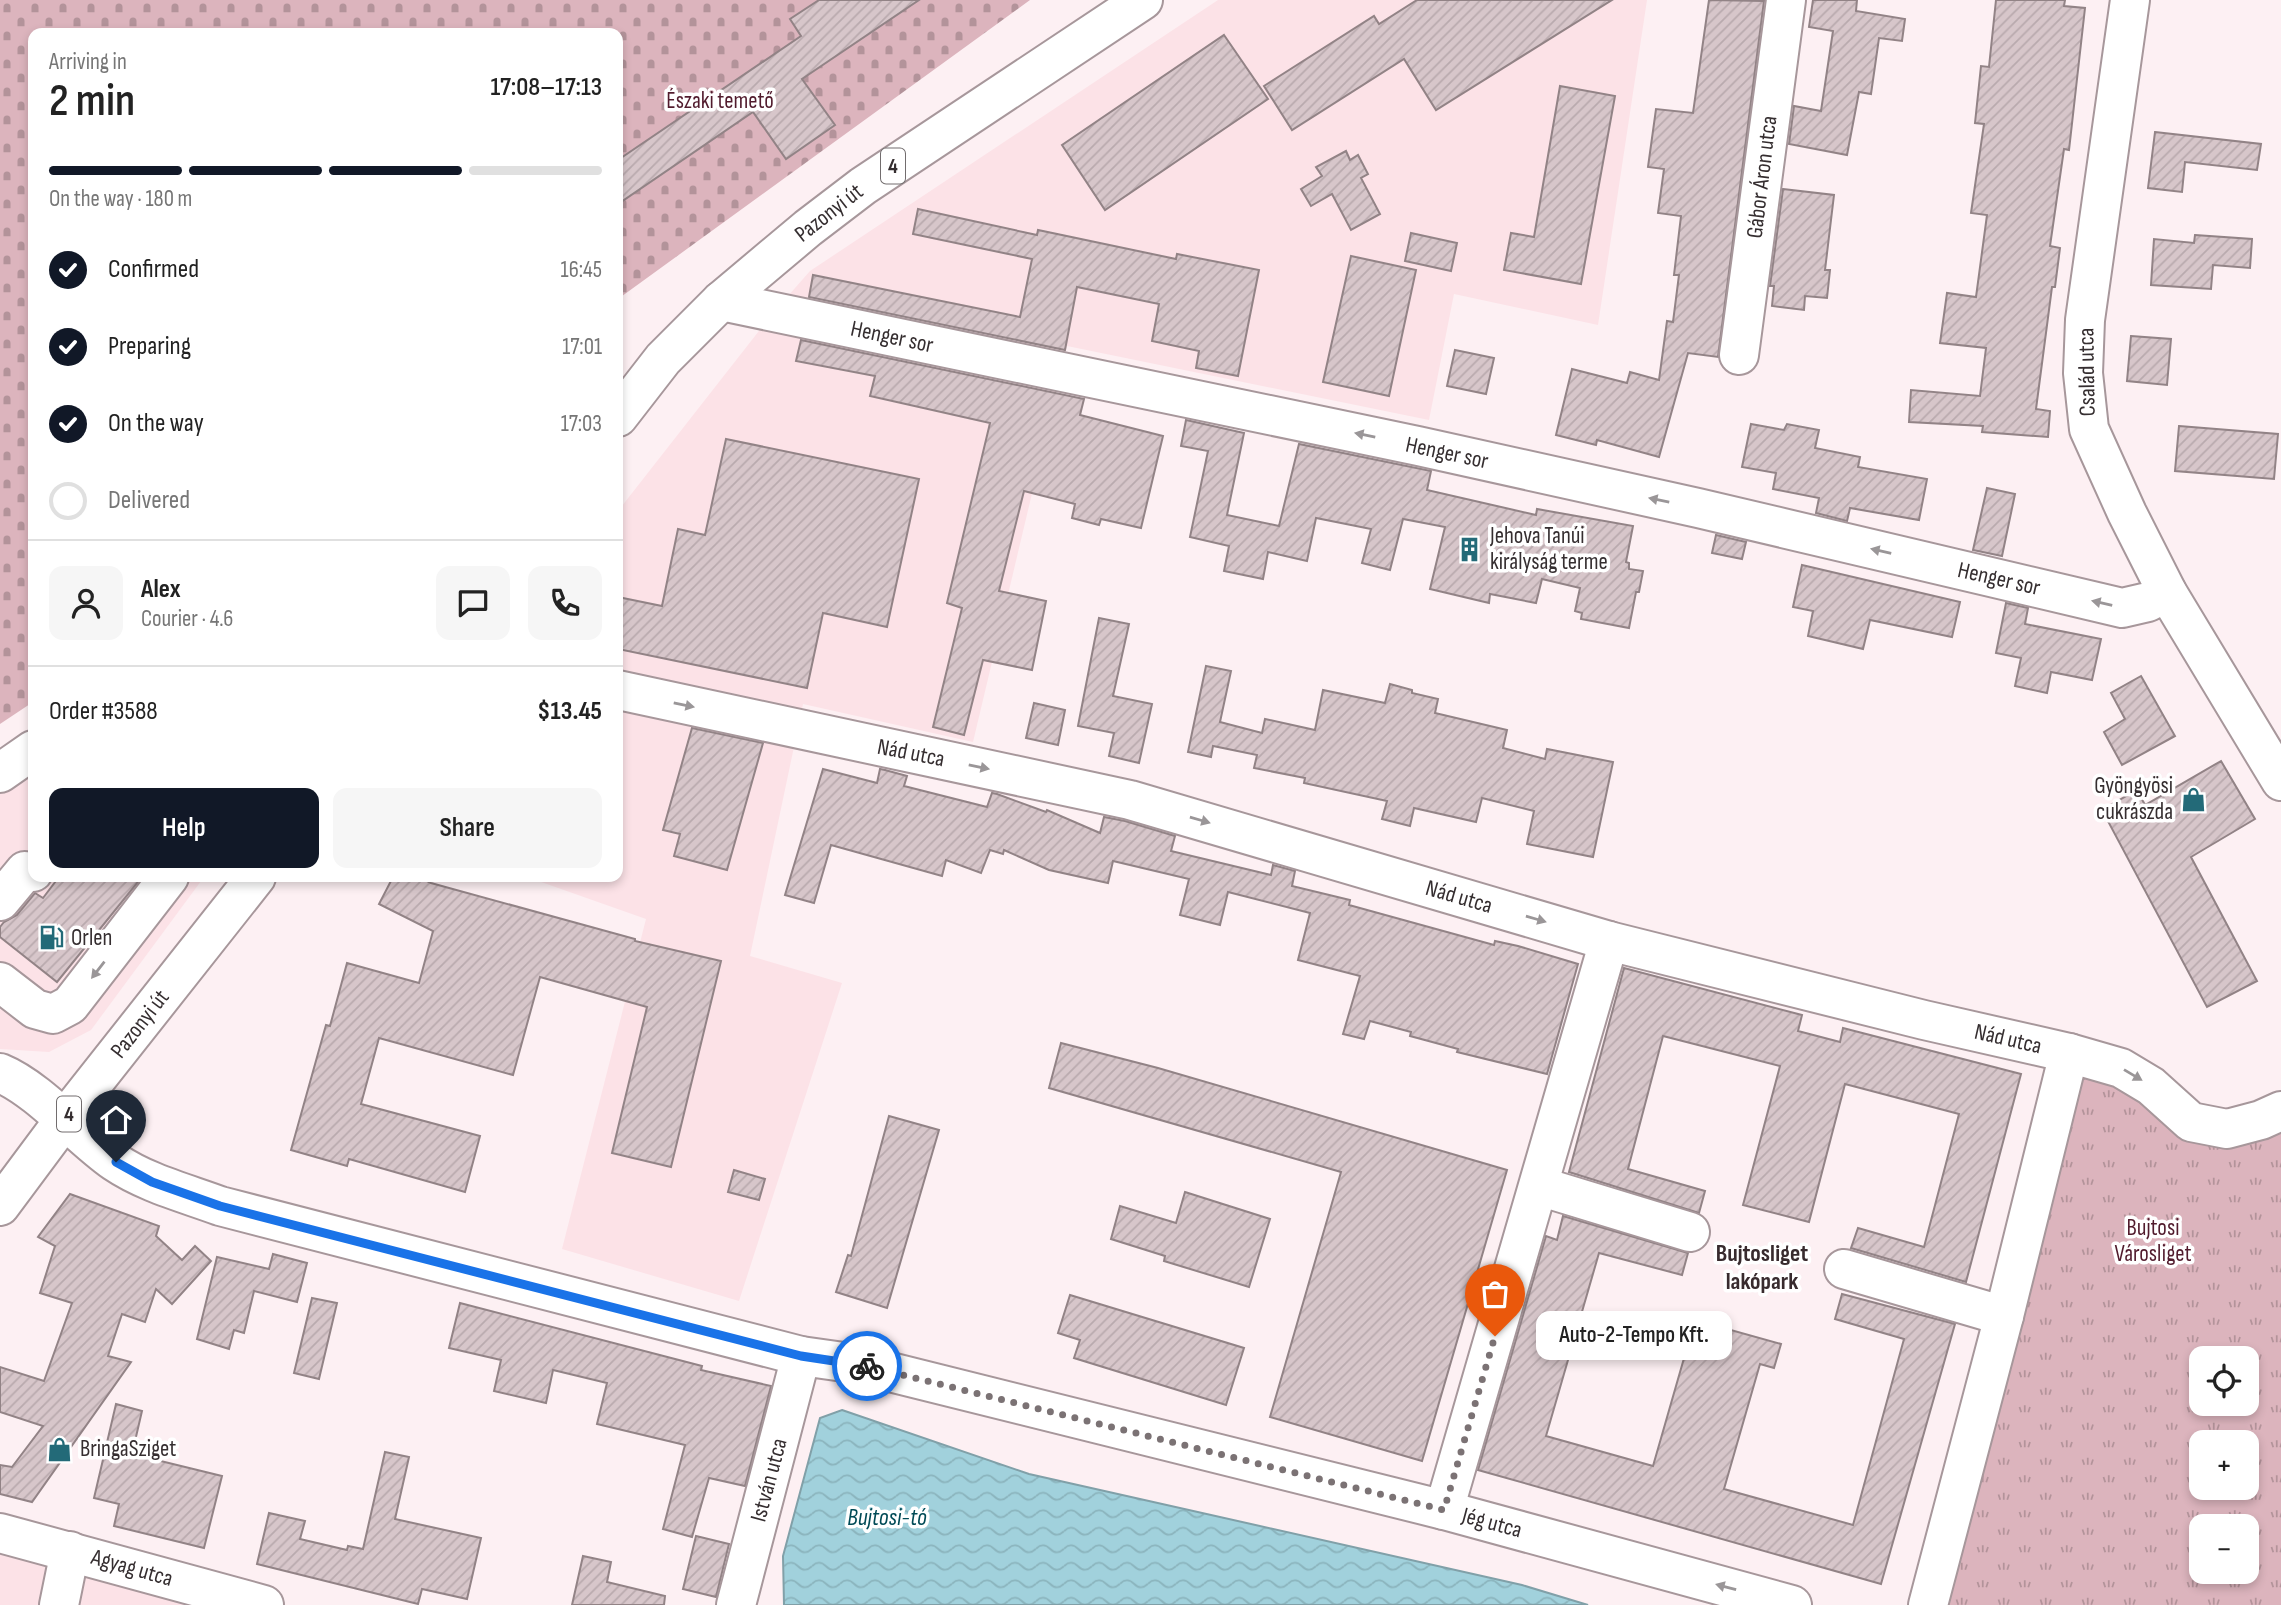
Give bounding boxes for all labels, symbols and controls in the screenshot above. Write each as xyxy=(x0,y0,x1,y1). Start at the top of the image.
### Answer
text: Arriving in xyxy=(49,48,127,76)
text: 17:08–17:13 xyxy=(490,72,602,103)
text: 2 min xyxy=(49,74,135,129)
park label: Északi temető xyxy=(666,87,774,115)
street label: Gábor Áron utca xyxy=(1741,114,1783,240)
road number: 4 xyxy=(881,148,905,184)
street label: Pazonyi út xyxy=(789,178,869,248)
text: On the way · 180 m xyxy=(49,185,192,213)
icon: check xyxy=(49,251,87,289)
text: Confirmed xyxy=(108,254,199,285)
text: 16:45 xyxy=(561,256,602,284)
street label: Henger sor xyxy=(848,315,936,359)
street label: Család utca xyxy=(2072,327,2102,417)
icon: check xyxy=(49,328,87,366)
text: Preparing xyxy=(108,331,191,362)
text: 17:01 xyxy=(562,333,602,361)
icon: check xyxy=(49,405,87,443)
text: On the way xyxy=(108,408,204,439)
text: 17:03 xyxy=(561,410,602,438)
one-way arrow xyxy=(1354,430,1376,441)
street label: Henger sor xyxy=(1403,431,1491,475)
text: Delivered xyxy=(108,485,190,516)
one-way arrow xyxy=(1648,494,1670,505)
place label: Jehova Tanúi királyság terme xyxy=(1489,522,1608,576)
building icon: Jehova Tanúi királyság terme xyxy=(1456,535,1484,563)
one-way arrow xyxy=(1870,545,1892,556)
street label: Henger sor xyxy=(1955,556,2043,602)
button: person xyxy=(49,566,123,640)
button: chat xyxy=(436,566,510,640)
button: phone xyxy=(528,566,602,640)
text: Alex xyxy=(141,574,181,605)
one-way arrow xyxy=(2091,598,2113,609)
text: Courier · 4.6 xyxy=(141,605,233,633)
text: Order #3588 xyxy=(49,696,158,727)
text: $13.45 xyxy=(537,696,602,727)
one-way arrow xyxy=(673,700,695,711)
street label: Nád utca xyxy=(875,733,947,773)
one-way arrow xyxy=(968,762,990,773)
place label: Gyöngyösi cukrászda xyxy=(2094,772,2173,826)
shop icon: Gyöngyösi cukrászda xyxy=(2179,785,2207,813)
button: Help xyxy=(49,788,319,868)
button: Share xyxy=(333,788,602,868)
one-way arrow xyxy=(1190,816,1211,826)
street label: Nád utca xyxy=(1422,874,1496,920)
one-way arrow xyxy=(1525,915,1546,925)
fuel station icon: Orlen xyxy=(37,924,65,952)
place label: Orlen xyxy=(71,924,112,952)
one-way arrow xyxy=(90,960,105,978)
street label: Pazonyi út xyxy=(105,984,175,1064)
street label: Nád utca xyxy=(1972,1018,2044,1060)
one-way arrow xyxy=(2123,1069,2142,1081)
pin xyxy=(86,1090,146,1162)
road number: 4 xyxy=(57,1096,81,1132)
icon: home xyxy=(97,1101,135,1139)
park label: Bujtosi Városliget xyxy=(2115,1214,2191,1268)
district label: Bujtosliget lakópark xyxy=(1716,1239,1808,1296)
pin xyxy=(1465,1264,1525,1336)
icon: bag xyxy=(1476,1275,1514,1313)
callout: Auto-2-Tempo Kft. xyxy=(1537,1312,1733,1360)
text: Auto-2-Tempo Kft. xyxy=(1559,1321,1709,1349)
courier xyxy=(832,1331,902,1401)
map controls xyxy=(2189,1346,2259,1584)
button: locate xyxy=(2189,1346,2259,1416)
icon: bike xyxy=(848,1347,886,1385)
button: + xyxy=(2189,1430,2259,1500)
shop icon: BringaSziget xyxy=(46,1435,74,1463)
place label: BringaSziget xyxy=(80,1435,176,1463)
street label: István utca xyxy=(744,1435,794,1525)
street label: Jég utca xyxy=(1458,1501,1525,1544)
water label: Bujtosi-tó xyxy=(847,1503,927,1532)
button: − xyxy=(2189,1514,2259,1584)
street label: Agyag utca xyxy=(87,1543,176,1593)
one-way arrow xyxy=(1715,1581,1737,1592)

